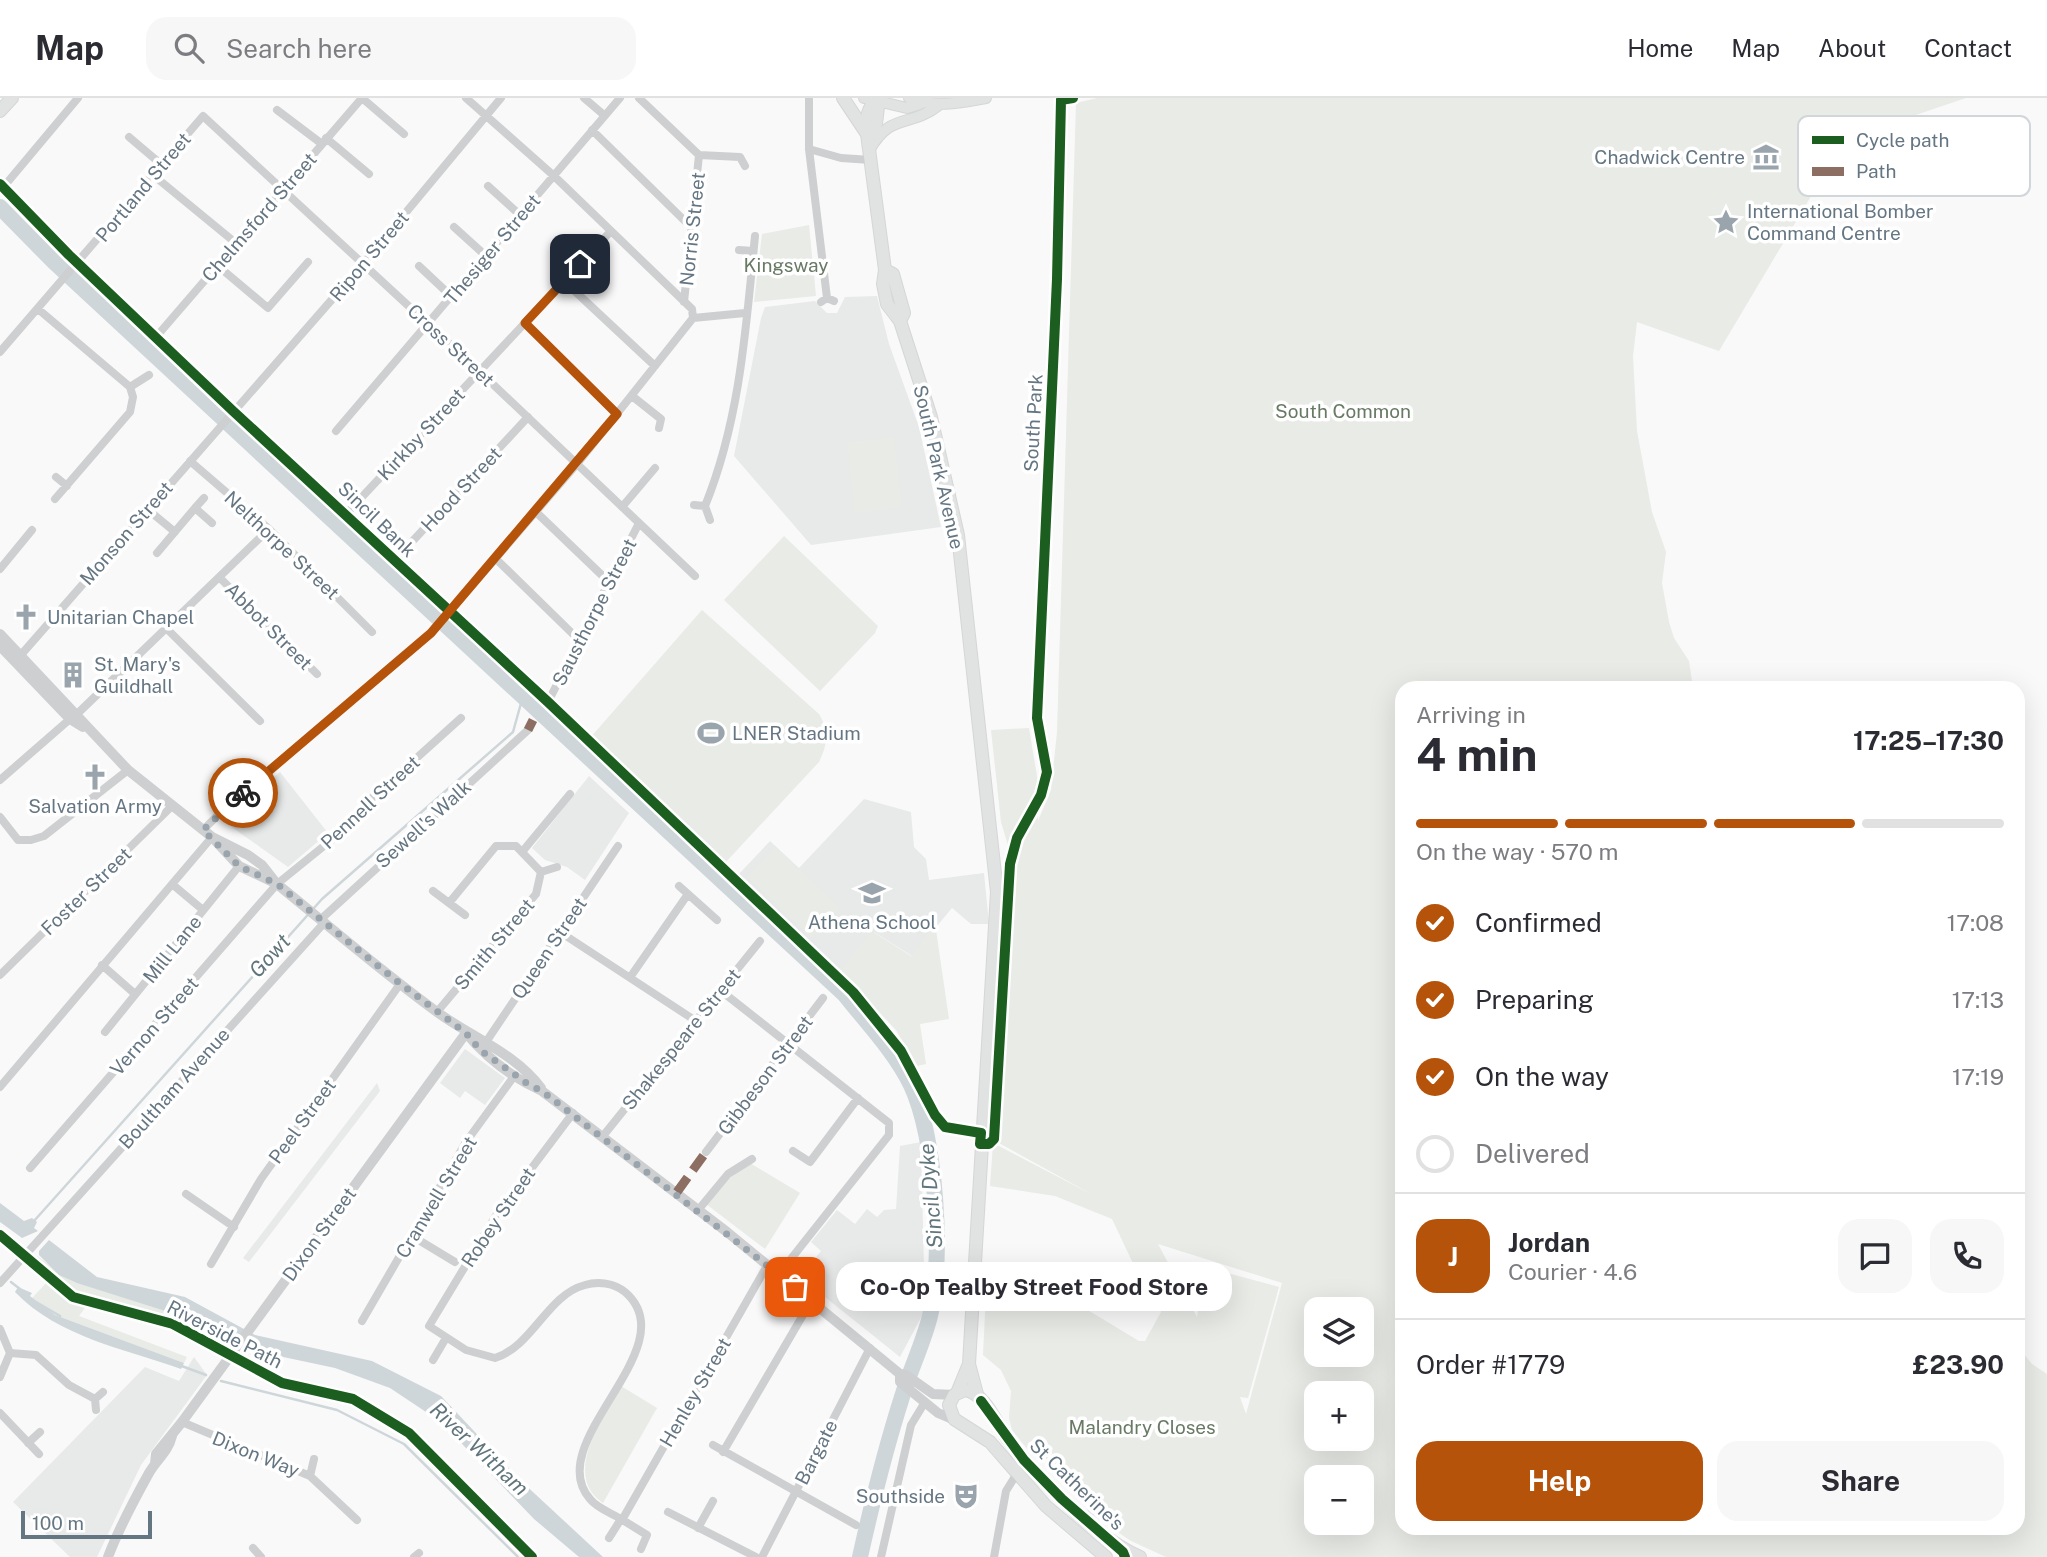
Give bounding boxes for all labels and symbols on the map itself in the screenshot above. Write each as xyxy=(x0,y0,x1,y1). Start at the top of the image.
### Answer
legend xyxy=(1798,116,2030,196)
street label: Portland Street xyxy=(91,128,195,246)
text: Cycle path xyxy=(1856,129,1949,151)
museum icon: Chadwick Centre xyxy=(1751,142,1781,172)
place label: Chadwick Centre xyxy=(1594,146,1745,168)
street label: Chelmsford Street xyxy=(197,148,321,286)
text: Path xyxy=(1856,160,1896,182)
street label: Norris Street xyxy=(675,171,709,287)
street label: Thesiger Street xyxy=(440,189,544,309)
place label: International Bomber Command Centre xyxy=(1747,200,1933,244)
street label: Ripon Street xyxy=(325,207,413,305)
place icon: International Bomber Command Centre xyxy=(1711,207,1741,237)
pin xyxy=(550,234,610,294)
park label: Kingsway xyxy=(744,254,828,276)
street label: Cross Street xyxy=(403,299,499,391)
street label: South Park xyxy=(1019,373,1047,472)
street label: South Park Avenue xyxy=(909,383,969,551)
street label: Kirkby Street xyxy=(373,384,469,484)
park label: South Common xyxy=(1275,400,1411,422)
street label: Hood Street xyxy=(416,442,506,536)
street label: Monson Street xyxy=(75,477,177,589)
street label: Sincil Bank xyxy=(334,477,420,561)
street label: Nelthorpe Street xyxy=(220,486,344,604)
street label: Sausthorpe Street xyxy=(547,535,641,689)
street label: Abbot Street xyxy=(221,578,317,674)
church icon: Unitarian Chapel xyxy=(11,602,41,632)
place label: Unitarian Chapel xyxy=(47,606,194,628)
place label: St. Mary's Guildhall xyxy=(94,653,181,697)
building icon: St. Mary's Guildhall xyxy=(58,660,88,690)
sports icon: LNER Stadium xyxy=(696,718,726,748)
place label: LNER Stadium xyxy=(732,722,861,744)
street label: Pennell Street xyxy=(316,751,424,853)
courier xyxy=(208,758,278,828)
church icon: Salvation Army xyxy=(80,762,110,792)
street label: Sewell's Walk xyxy=(371,775,475,872)
place label: Salvation Army xyxy=(28,795,162,817)
street label: Foster Street xyxy=(36,843,136,939)
school or university icon: Athena School xyxy=(857,878,887,908)
street label: Queen Street xyxy=(507,893,591,1003)
street label: Smith Street xyxy=(449,894,539,994)
street label: Mill Lane xyxy=(138,911,206,987)
place label: Athena School xyxy=(808,911,936,933)
water label: Gowt xyxy=(244,929,296,982)
street label: Shakespeare Street xyxy=(617,964,745,1114)
street label: Vernon Street xyxy=(105,972,203,1080)
street label: Gibbeson Street xyxy=(713,1011,817,1139)
street label: Boultham Avenue xyxy=(114,1023,234,1153)
street label: Peel Street xyxy=(264,1074,340,1168)
street label: Cranwell Street xyxy=(391,1132,481,1262)
water label: Sincil Dyke xyxy=(913,1142,948,1250)
street label: Robey Street xyxy=(457,1163,539,1271)
street label: Dixon Street xyxy=(278,1183,360,1285)
pin xyxy=(765,1257,825,1317)
callout: Co-Op Tealby Street Food Store xyxy=(837,1262,1232,1312)
street label: Riverside Path xyxy=(164,1296,286,1372)
street label: Henley Street xyxy=(655,1334,735,1450)
water label: River Witham xyxy=(425,1397,534,1500)
street label: Bargate xyxy=(790,1416,842,1488)
park label: Malandry Closes xyxy=(1068,1416,1216,1438)
street label: Dixon Way xyxy=(209,1427,303,1481)
street label: St Catherine's xyxy=(1025,1434,1129,1534)
theatre icon: Southside xyxy=(951,1481,981,1511)
place label: Southside xyxy=(856,1485,945,1507)
scale bar xyxy=(21,1508,152,1540)

